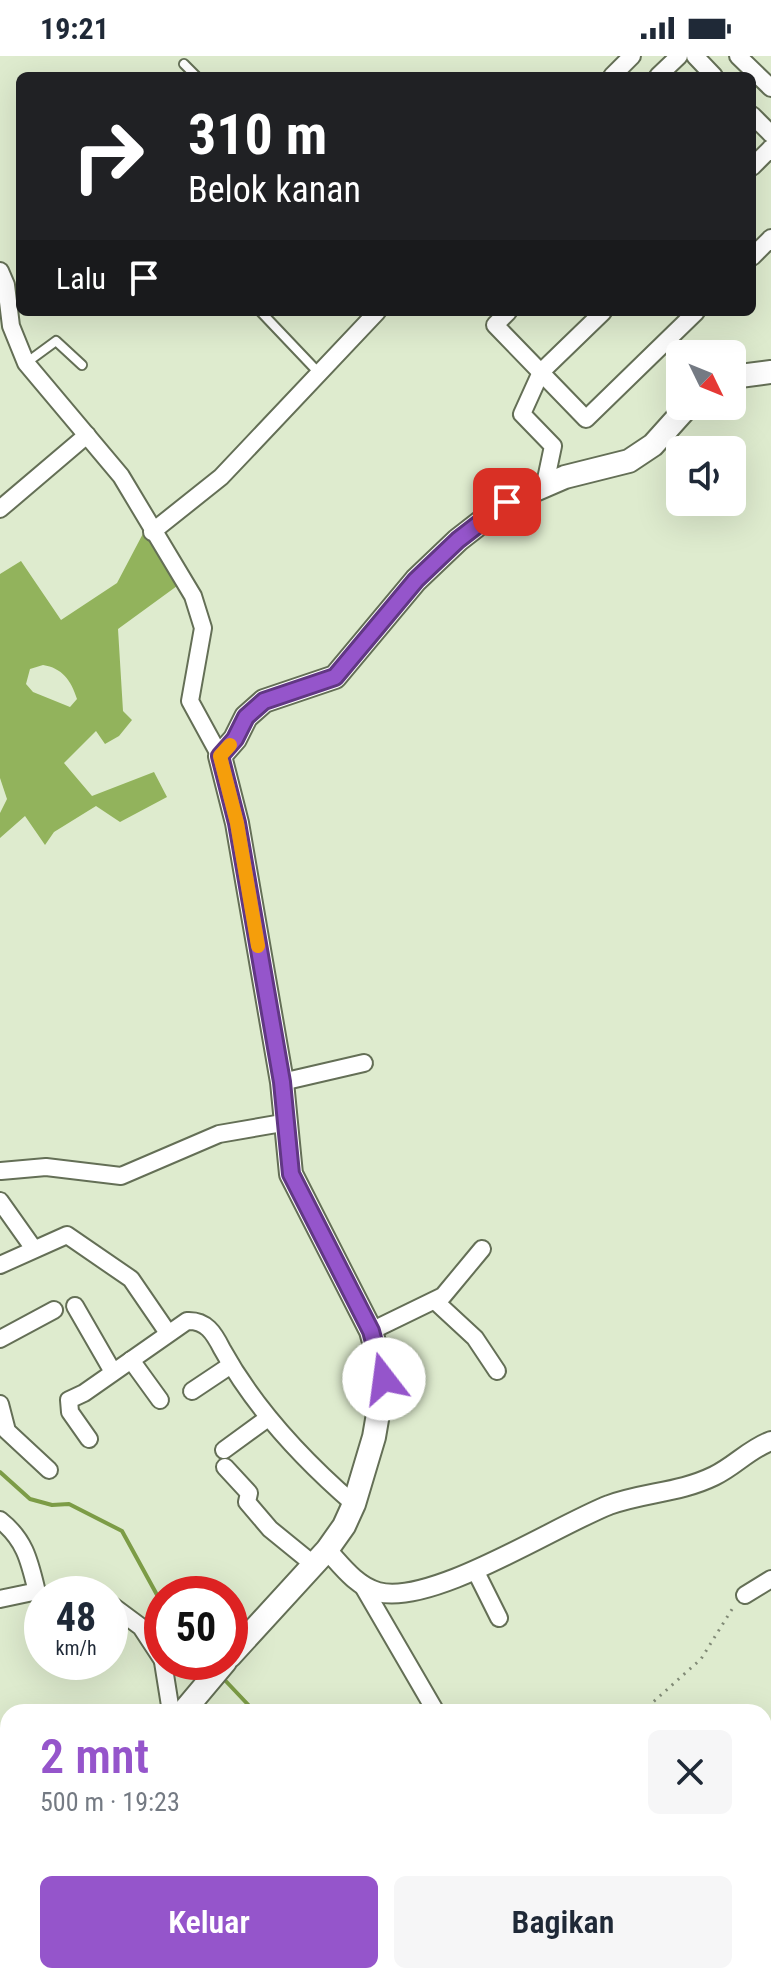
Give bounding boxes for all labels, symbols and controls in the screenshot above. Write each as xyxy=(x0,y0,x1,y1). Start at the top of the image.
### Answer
text: 19:21 xyxy=(40,11,109,46)
text: 310 m xyxy=(188,102,327,168)
icon: right xyxy=(56,104,160,208)
text: Belok kanan xyxy=(188,169,361,211)
icon: arrive xyxy=(122,256,166,300)
text: Lalu xyxy=(56,261,106,296)
north arrow xyxy=(666,340,746,420)
map controls xyxy=(666,340,746,516)
button: sound xyxy=(666,436,746,516)
pin xyxy=(473,468,541,536)
icon: arrive xyxy=(485,480,529,524)
position arrow xyxy=(342,1337,426,1421)
speed limit sign: 50 xyxy=(144,1576,248,1680)
text: 48 xyxy=(56,1594,96,1641)
text: km/h xyxy=(55,1636,97,1660)
text: 2 mnt xyxy=(40,1728,149,1785)
button: close xyxy=(648,1730,732,1814)
text: 500 m · 19:23 xyxy=(40,1787,180,1817)
button: Keluar xyxy=(40,1876,378,1968)
button: Bagikan xyxy=(394,1876,732,1968)

